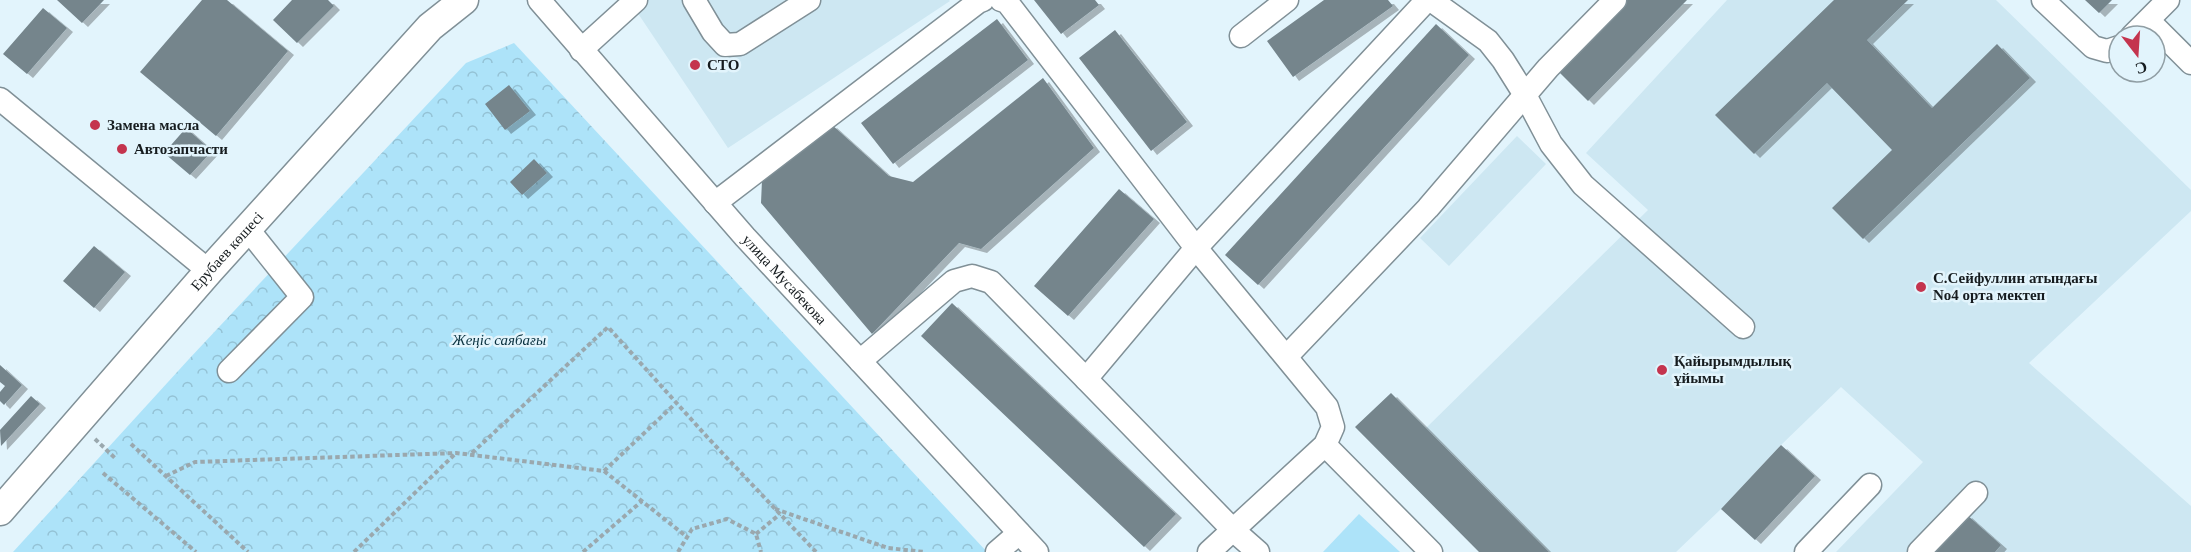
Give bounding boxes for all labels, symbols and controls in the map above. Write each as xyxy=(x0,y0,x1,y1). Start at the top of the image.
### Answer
north arrow xyxy=(2107,24,2167,84)
place label: СТО xyxy=(707,57,739,73)
marker: СТО xyxy=(688,58,702,72)
text: С xyxy=(2133,58,2149,78)
place label: Замена масла xyxy=(107,117,200,133)
marker: Замена масла xyxy=(88,118,102,132)
place label: Автозапчасти xyxy=(134,141,228,157)
marker: Автозапчасти xyxy=(115,142,129,156)
street label: Ерубаев көшесі xyxy=(188,209,266,294)
street label: улица Мусабекова xyxy=(739,231,830,328)
place label: С.Сейфуллин атындағы No4 орта мектеп xyxy=(1933,270,2098,303)
marker: С.Сейфуллин атындағы No4 орта мектеп xyxy=(1914,280,1928,294)
park label: Жеңіс саябағы xyxy=(451,332,546,348)
place label: Қайырымдылық ұйымы xyxy=(1674,353,1791,386)
marker: Қайырымдылық ұйымы xyxy=(1655,363,1669,377)

